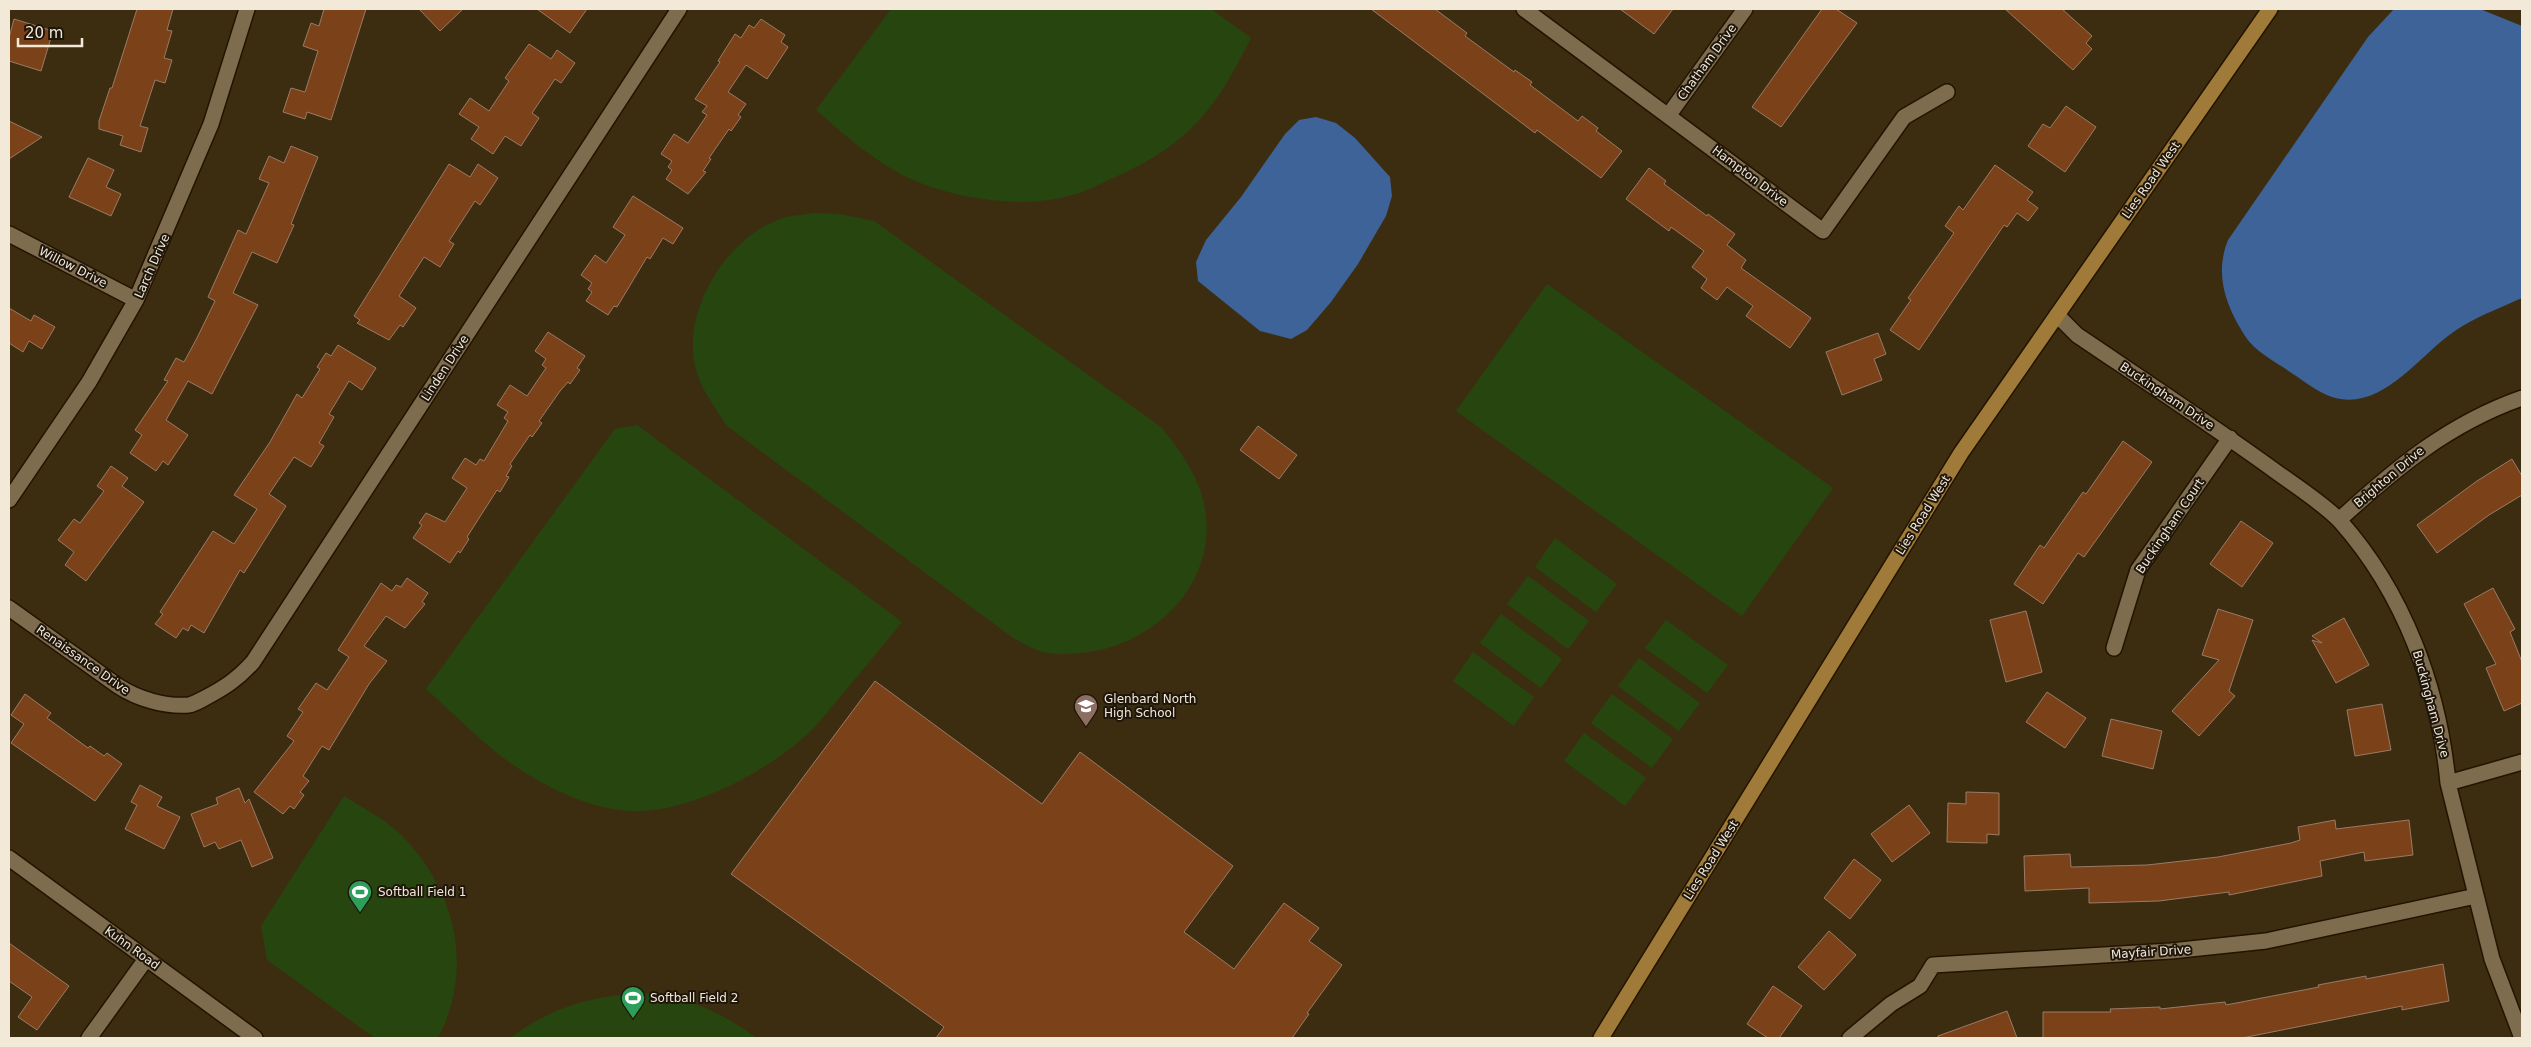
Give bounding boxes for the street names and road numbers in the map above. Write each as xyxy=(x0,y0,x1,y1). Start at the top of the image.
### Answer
street label: Chatham Drive xyxy=(1675,21,1739,103)
street label: Lies Road West xyxy=(2119,139,2183,221)
street label: Hampton Drive xyxy=(1709,143,1791,209)
street label: Larch Drive xyxy=(132,232,172,300)
street label: Willow Drive xyxy=(37,244,109,290)
street label: Linden Drive xyxy=(418,332,472,404)
street label: Buckingham Drive xyxy=(2117,359,2217,433)
street label: Brighton Drive xyxy=(2351,444,2427,510)
street label: Lies Road West xyxy=(1893,473,1953,557)
street label: Buckingham Court xyxy=(2133,476,2207,576)
street label: Renaissance Drive xyxy=(34,623,132,697)
street label: Buckingham Drive xyxy=(2410,649,2452,759)
street label: Lies Road West xyxy=(1681,818,1741,902)
street label: Kuhn Road xyxy=(102,924,162,972)
street label: Mayfair Drive xyxy=(2110,942,2192,962)

